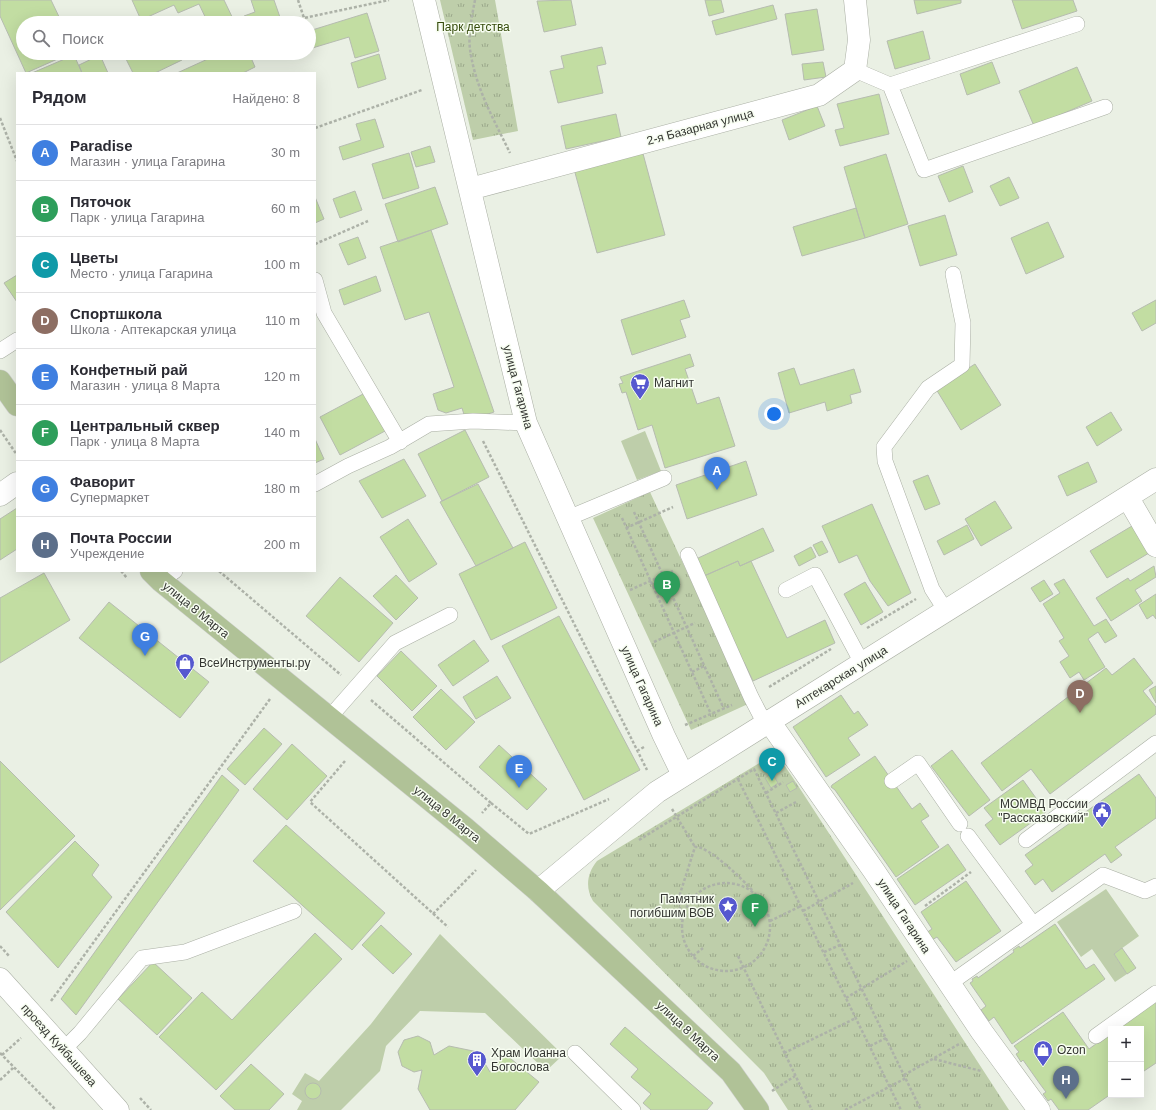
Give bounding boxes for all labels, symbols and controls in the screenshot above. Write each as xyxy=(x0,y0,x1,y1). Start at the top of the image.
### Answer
search box xyxy=(16,16,316,60)
park label: Парк детства xyxy=(436,20,510,34)
icon: search xyxy=(30,27,52,49)
text: Поиск xyxy=(62,30,104,47)
text: Рядом xyxy=(32,88,87,107)
text: Найдено: 8 xyxy=(232,91,300,106)
street label: 2-я Базарная улица xyxy=(645,106,755,148)
text: Paradise xyxy=(70,137,133,154)
text: A xyxy=(40,145,50,160)
text: 30 m xyxy=(271,145,300,160)
text: Магазин · улица Гагарина xyxy=(70,154,225,169)
text: Пяточок xyxy=(70,193,131,210)
text: B xyxy=(40,201,50,216)
text: 60 m xyxy=(271,201,300,216)
text: Парк · улица Гагарина xyxy=(70,210,205,225)
text: Цветы xyxy=(70,249,118,266)
text: C xyxy=(40,257,50,272)
text: 100 m xyxy=(264,257,300,272)
text: Место · улица Гагарина xyxy=(70,266,213,281)
text: Спортшкола xyxy=(70,305,162,322)
text: D xyxy=(40,313,50,328)
text: 110 m xyxy=(265,313,300,328)
text: Школа · Аптекарская улица xyxy=(70,322,236,337)
street label: улица Гагарина xyxy=(500,344,536,431)
text: Конфетный рай xyxy=(70,361,188,378)
text: E xyxy=(41,369,49,384)
text: 120 m xyxy=(264,369,300,384)
supermarket icon: Магнит xyxy=(629,372,651,400)
place label: Магнит xyxy=(654,376,695,390)
text: Магазин · улица 8 Марта xyxy=(70,378,220,393)
your location xyxy=(764,404,784,424)
text: Центральный сквер xyxy=(70,417,220,434)
text: F xyxy=(41,425,49,440)
text: 140 m xyxy=(264,425,300,440)
text: Парк · улица 8 Марта xyxy=(70,434,199,449)
pin: A xyxy=(704,457,730,490)
text: Фаворит xyxy=(70,473,135,490)
text: G xyxy=(40,481,50,496)
text: 180 m xyxy=(264,481,300,496)
text: Супермаркет xyxy=(70,490,149,505)
text: Почта России xyxy=(70,529,172,546)
text: H xyxy=(40,537,50,552)
text: 200 m xyxy=(264,537,300,552)
text: Учреждение xyxy=(70,546,145,561)
pin: B xyxy=(654,571,680,604)
street label: улица 8 Марта xyxy=(160,579,232,641)
pin: G xyxy=(132,623,158,656)
street label: Аптекарская улица xyxy=(792,643,890,711)
street label: улица Гагарина xyxy=(618,644,666,729)
shop icon: ВсеИнструменты.ру xyxy=(174,652,196,680)
place label: ВсеИнструменты.ру xyxy=(199,656,310,670)
pin: D xyxy=(1067,680,1093,713)
pin: C xyxy=(759,748,785,781)
pin: E xyxy=(506,755,532,788)
street label: улица 8 Марта xyxy=(411,783,483,845)
place label: МОМВД России "Рассказовский" xyxy=(998,797,1088,825)
public building icon: МОМВД России "Рассказовский" xyxy=(1091,800,1113,828)
street label: улица Гагарина xyxy=(875,876,934,956)
place label: Памятник погибшим ВОВ xyxy=(630,892,715,920)
pin: F xyxy=(742,894,768,927)
place icon: Памятник погибшим ВОВ xyxy=(717,895,739,923)
street label: улица 8 Марта xyxy=(653,998,723,1064)
street label: проезд Куйбышева xyxy=(18,1001,100,1089)
map controls xyxy=(1108,1026,1144,1098)
button: + xyxy=(1108,1026,1144,1062)
shop icon: Ozon xyxy=(1032,1039,1054,1067)
place label: Ozon xyxy=(1057,1043,1086,1057)
place label: Храм Иоанна Богослова xyxy=(491,1046,566,1074)
building icon: Храм Иоанна Богослова xyxy=(466,1049,488,1077)
button: − xyxy=(1108,1062,1144,1098)
pin: H xyxy=(1053,1066,1079,1099)

